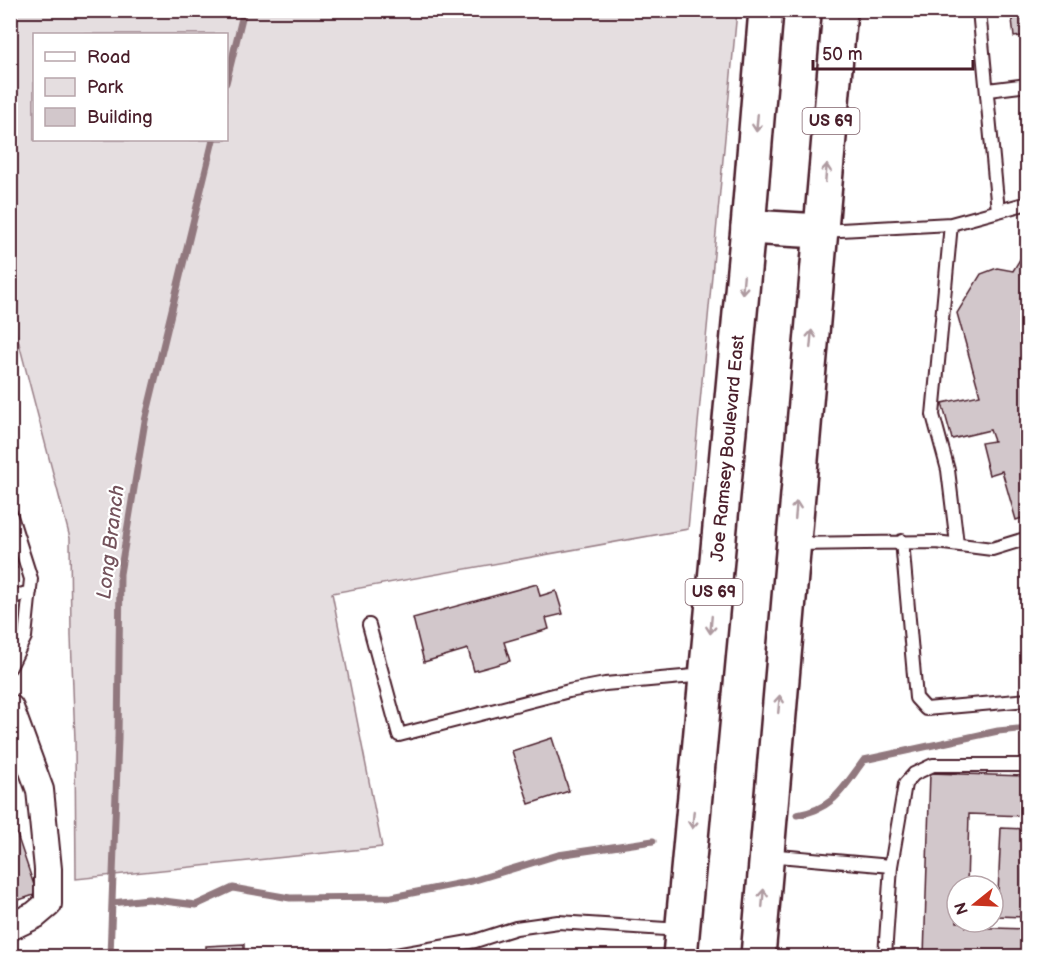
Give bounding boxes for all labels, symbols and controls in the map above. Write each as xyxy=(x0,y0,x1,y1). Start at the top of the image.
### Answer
legend xyxy=(33,33,228,141)
scale bar xyxy=(813,33,974,71)
text: 50 m xyxy=(822,44,863,65)
text: Road xyxy=(87,47,131,68)
text: Park xyxy=(87,77,123,98)
text: Building xyxy=(87,107,153,128)
road number: US 69 xyxy=(802,108,860,134)
one-way arrow xyxy=(751,113,762,132)
one-way arrow xyxy=(821,163,832,183)
one-way arrow xyxy=(737,274,748,294)
one-way arrow xyxy=(806,330,817,349)
street label: Joe Ramsey Boulevard East xyxy=(706,334,748,562)
water label: Long Branch xyxy=(92,484,130,600)
one-way arrow xyxy=(791,500,802,520)
road number: US 69 xyxy=(686,579,742,605)
one-way arrow xyxy=(705,615,716,635)
one-way arrow xyxy=(774,694,785,714)
one-way arrow xyxy=(687,809,698,829)
north arrow xyxy=(945,874,1005,934)
one-way arrow xyxy=(758,889,769,909)
text: N xyxy=(951,900,973,917)

